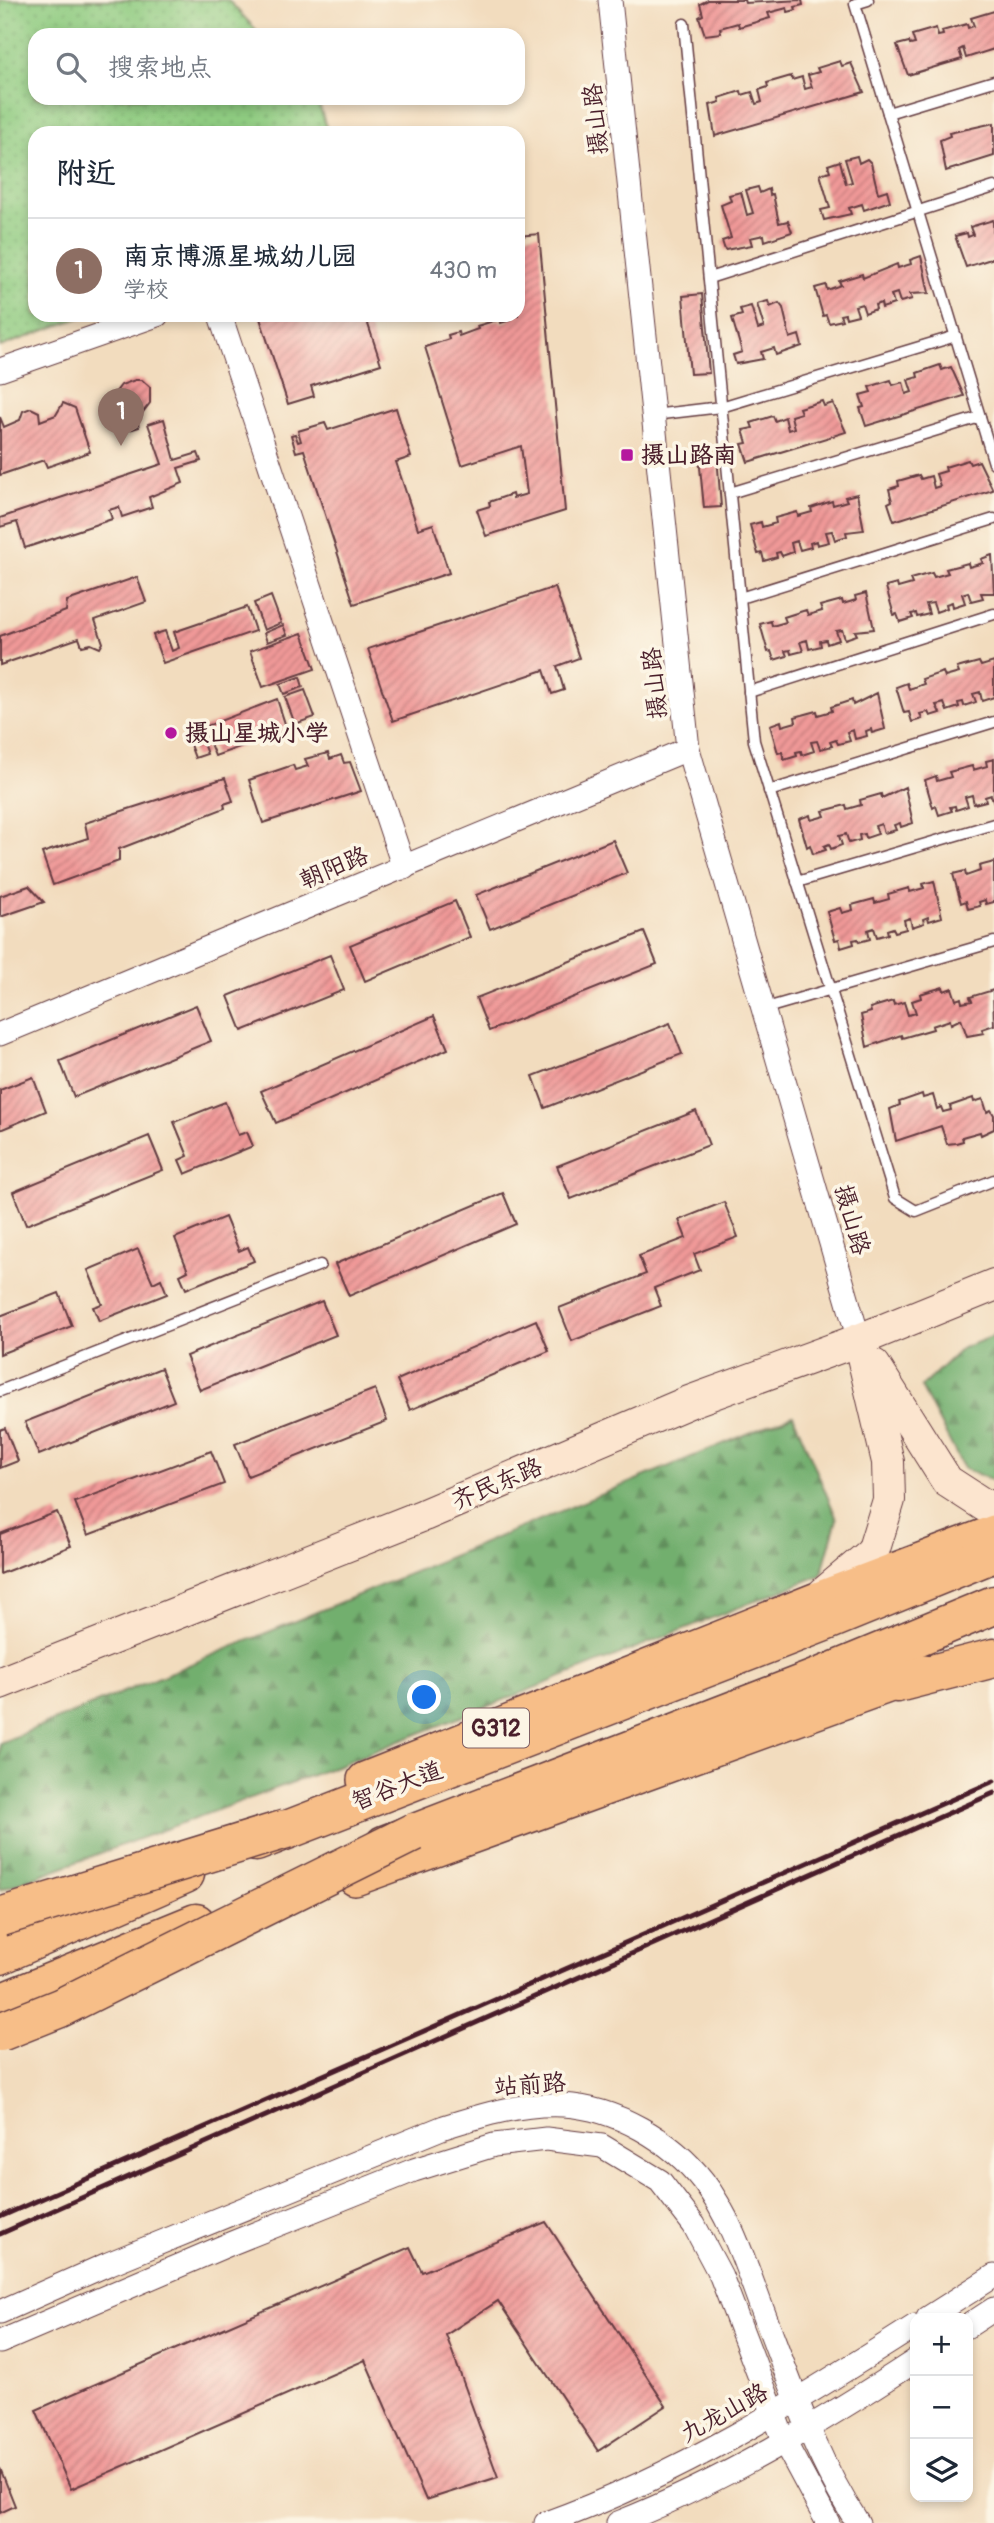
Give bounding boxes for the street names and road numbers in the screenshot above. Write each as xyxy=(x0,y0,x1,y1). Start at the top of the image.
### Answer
street label: 摄山路 xyxy=(578,82,614,156)
street label: 摄山路 xyxy=(637,646,673,720)
street label: 朝阳路 xyxy=(295,841,373,895)
street label: 摄山路 xyxy=(828,1181,876,1259)
street label: 齐民东路 xyxy=(447,1452,547,1516)
road number: G312 xyxy=(463,1708,529,1748)
street label: 智谷大道 xyxy=(347,1755,447,1817)
street label: 站前路 xyxy=(493,2068,567,2102)
street label: 九龙山路 xyxy=(675,2377,773,2449)

